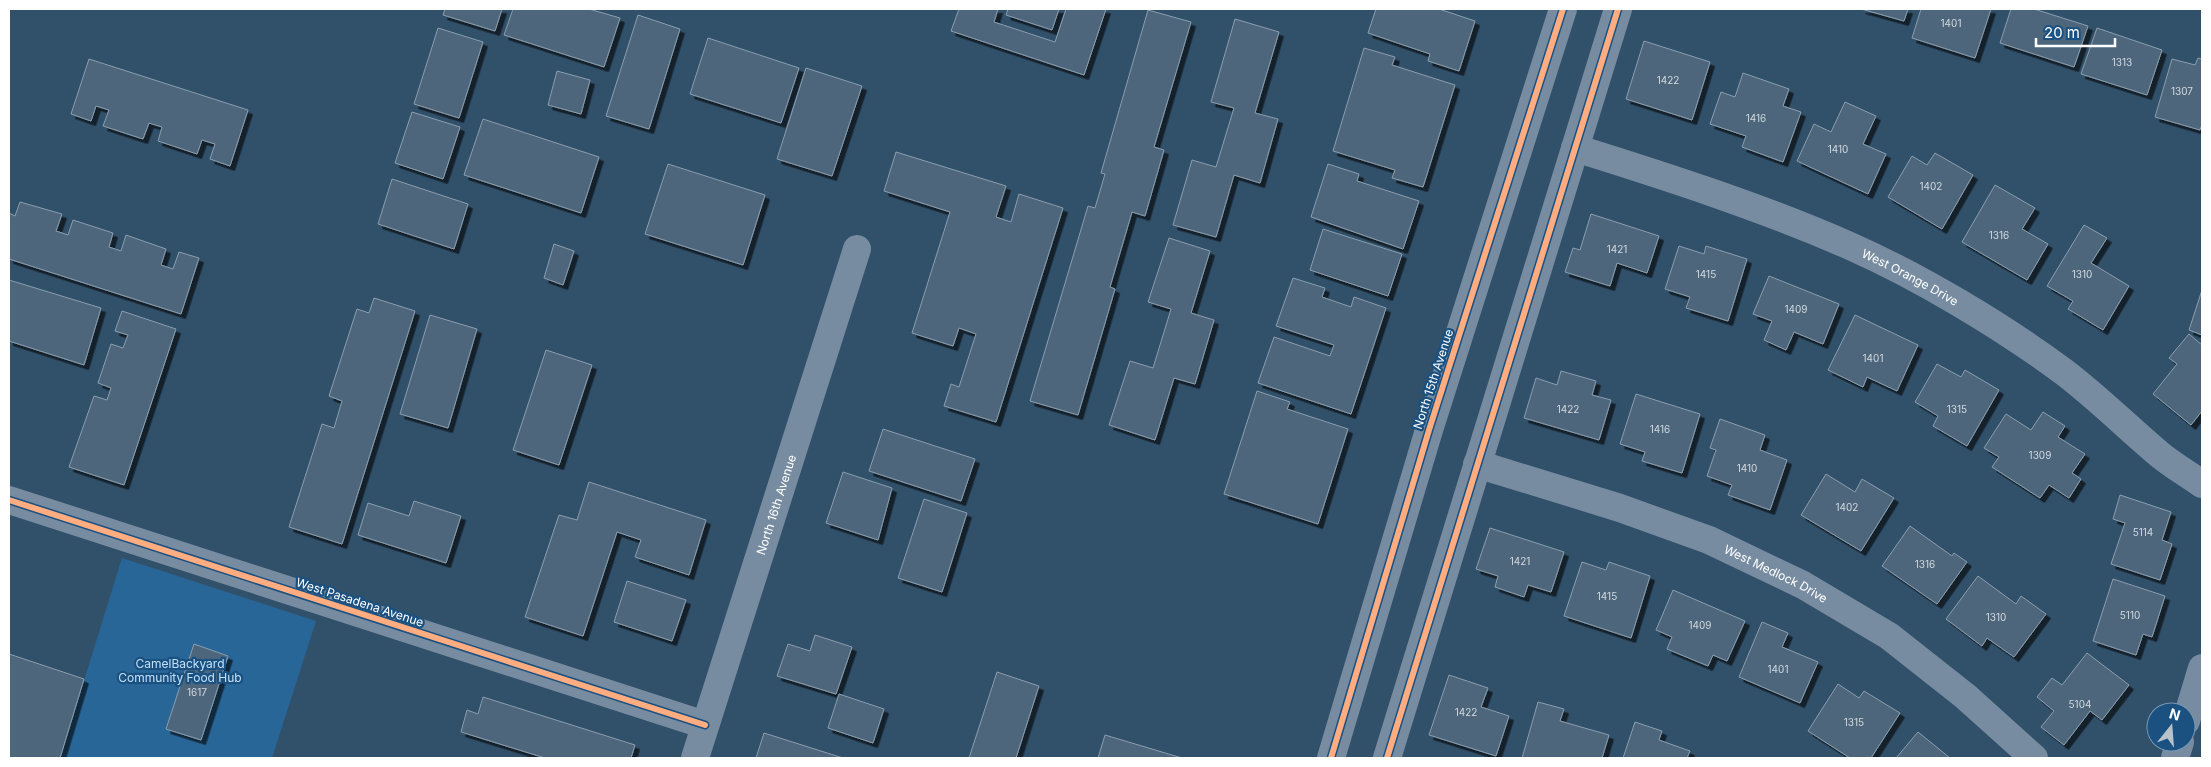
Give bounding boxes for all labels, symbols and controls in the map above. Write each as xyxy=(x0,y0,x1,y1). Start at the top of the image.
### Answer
scale bar xyxy=(2036,15,2115,47)
house number: 1401 xyxy=(1941,17,1961,29)
text: 20 m xyxy=(2044,23,2080,42)
house number: 1313 xyxy=(2112,56,2132,68)
house number: 1422 xyxy=(1657,74,1679,86)
house number: 1307 xyxy=(2171,85,2193,97)
house number: 1416 xyxy=(1746,112,1766,124)
house number: 1410 xyxy=(1828,143,1848,155)
house number: 1402 xyxy=(1920,180,1942,192)
house number: 1316 xyxy=(1989,229,2009,241)
house number: 1421 xyxy=(1607,243,1627,255)
street label: West Orange Drive xyxy=(1860,245,1961,308)
house number: 1415 xyxy=(1696,268,1716,280)
house number: 1310 xyxy=(2072,268,2092,280)
house number: 1409 xyxy=(1784,303,1808,315)
street label: North 15th Avenue xyxy=(1410,327,1456,431)
house number: 1401 xyxy=(1863,352,1883,364)
house number: 1422 xyxy=(1557,403,1579,415)
house number: 1315 xyxy=(1947,403,1967,415)
house number: 1416 xyxy=(1650,423,1670,435)
house number: 1309 xyxy=(2029,449,2051,461)
street label: North 16th Avenue xyxy=(753,453,799,557)
house number: 1410 xyxy=(1737,462,1757,474)
house number: 1402 xyxy=(1836,501,1858,513)
house number: 5114 xyxy=(2133,526,2153,538)
street label: West Medlock Drive xyxy=(1722,541,1830,605)
house number: 1421 xyxy=(1510,555,1530,567)
house number: 1316 xyxy=(1915,558,1935,570)
street label: West Pasadena Avenue xyxy=(294,574,426,630)
house number: 1415 xyxy=(1597,590,1617,602)
house number: 5110 xyxy=(2120,609,2140,621)
house number: 1310 xyxy=(1986,611,2006,623)
house number: 1409 xyxy=(1688,619,1712,631)
park label: CamelBackyard Community Food Hub xyxy=(118,656,242,685)
house number: 1401 xyxy=(1768,663,1788,675)
house number: 1617 xyxy=(187,686,207,698)
house number: 5104 xyxy=(2069,698,2091,710)
north arrow xyxy=(2146,702,2196,752)
text: N xyxy=(2167,704,2183,724)
house number: 1422 xyxy=(1455,706,1477,718)
house number: 1315 xyxy=(1844,716,1864,728)

